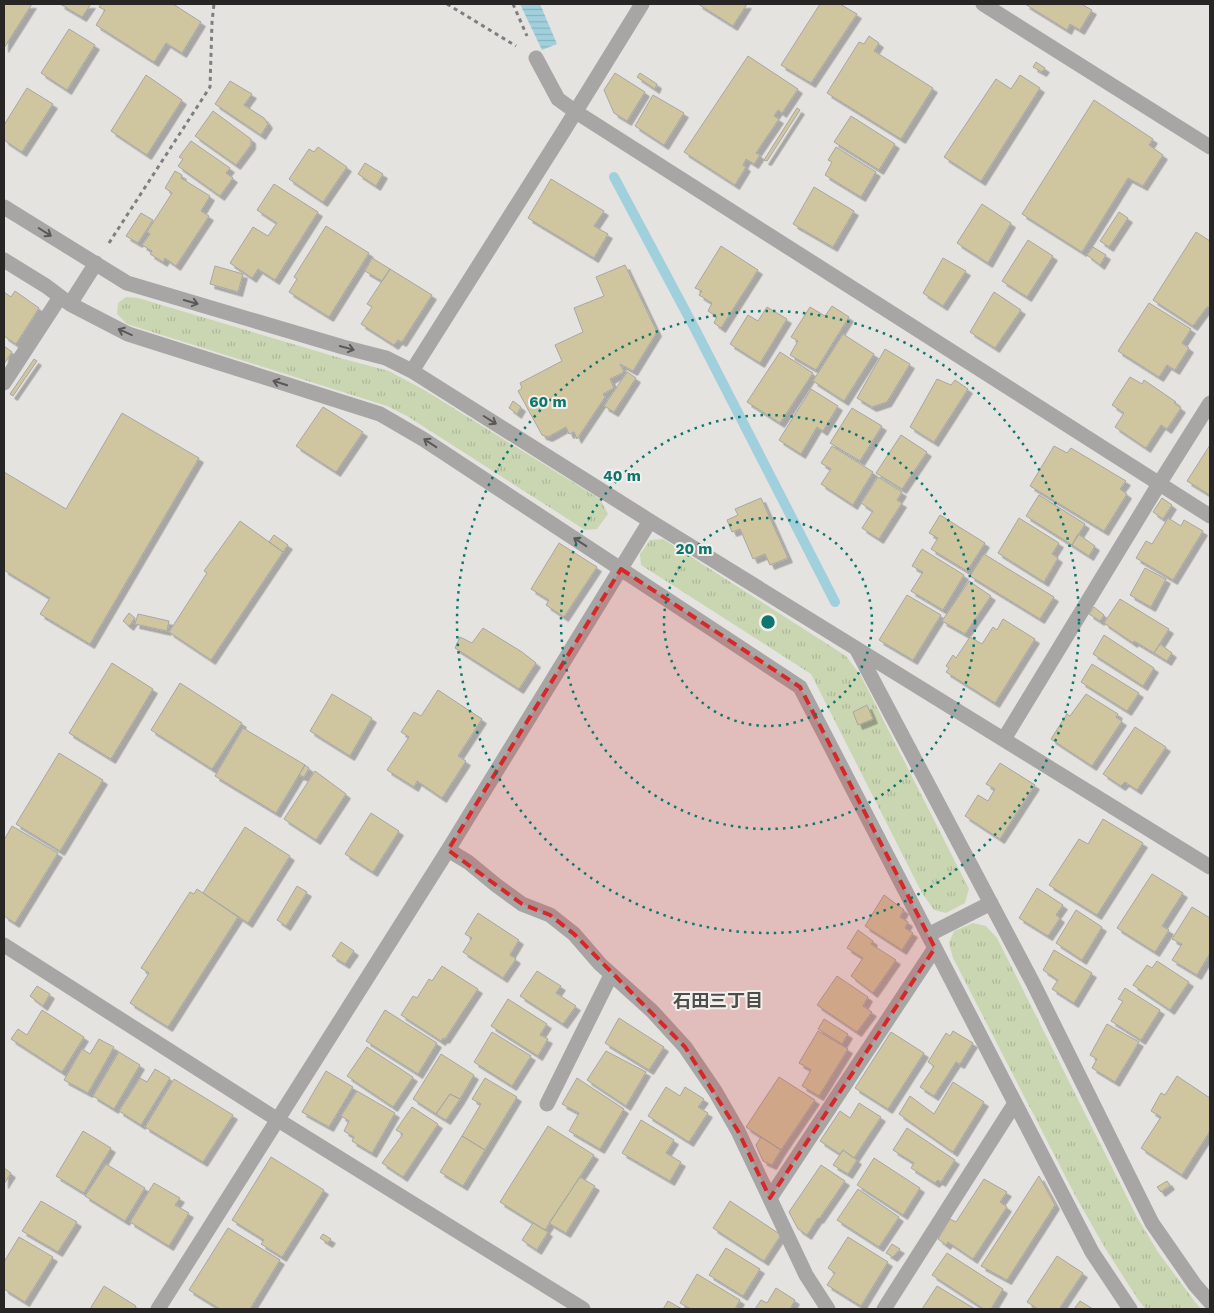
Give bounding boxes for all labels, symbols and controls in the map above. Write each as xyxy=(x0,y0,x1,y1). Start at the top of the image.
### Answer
one-way arrow xyxy=(38,228,52,238)
one-way arrow xyxy=(182,297,198,307)
one-way arrow xyxy=(118,327,133,337)
one-way arrow xyxy=(338,343,354,353)
one-way arrow xyxy=(272,377,288,387)
text: 60 m xyxy=(529,393,567,411)
one-way arrow xyxy=(483,416,497,426)
one-way arrow xyxy=(423,438,437,448)
text: 40 m xyxy=(603,467,641,485)
one-way arrow xyxy=(573,537,587,547)
text: 20 m xyxy=(675,540,713,558)
centre of rings xyxy=(759,613,777,631)
district label: 石田三丁目 xyxy=(673,990,763,1011)

